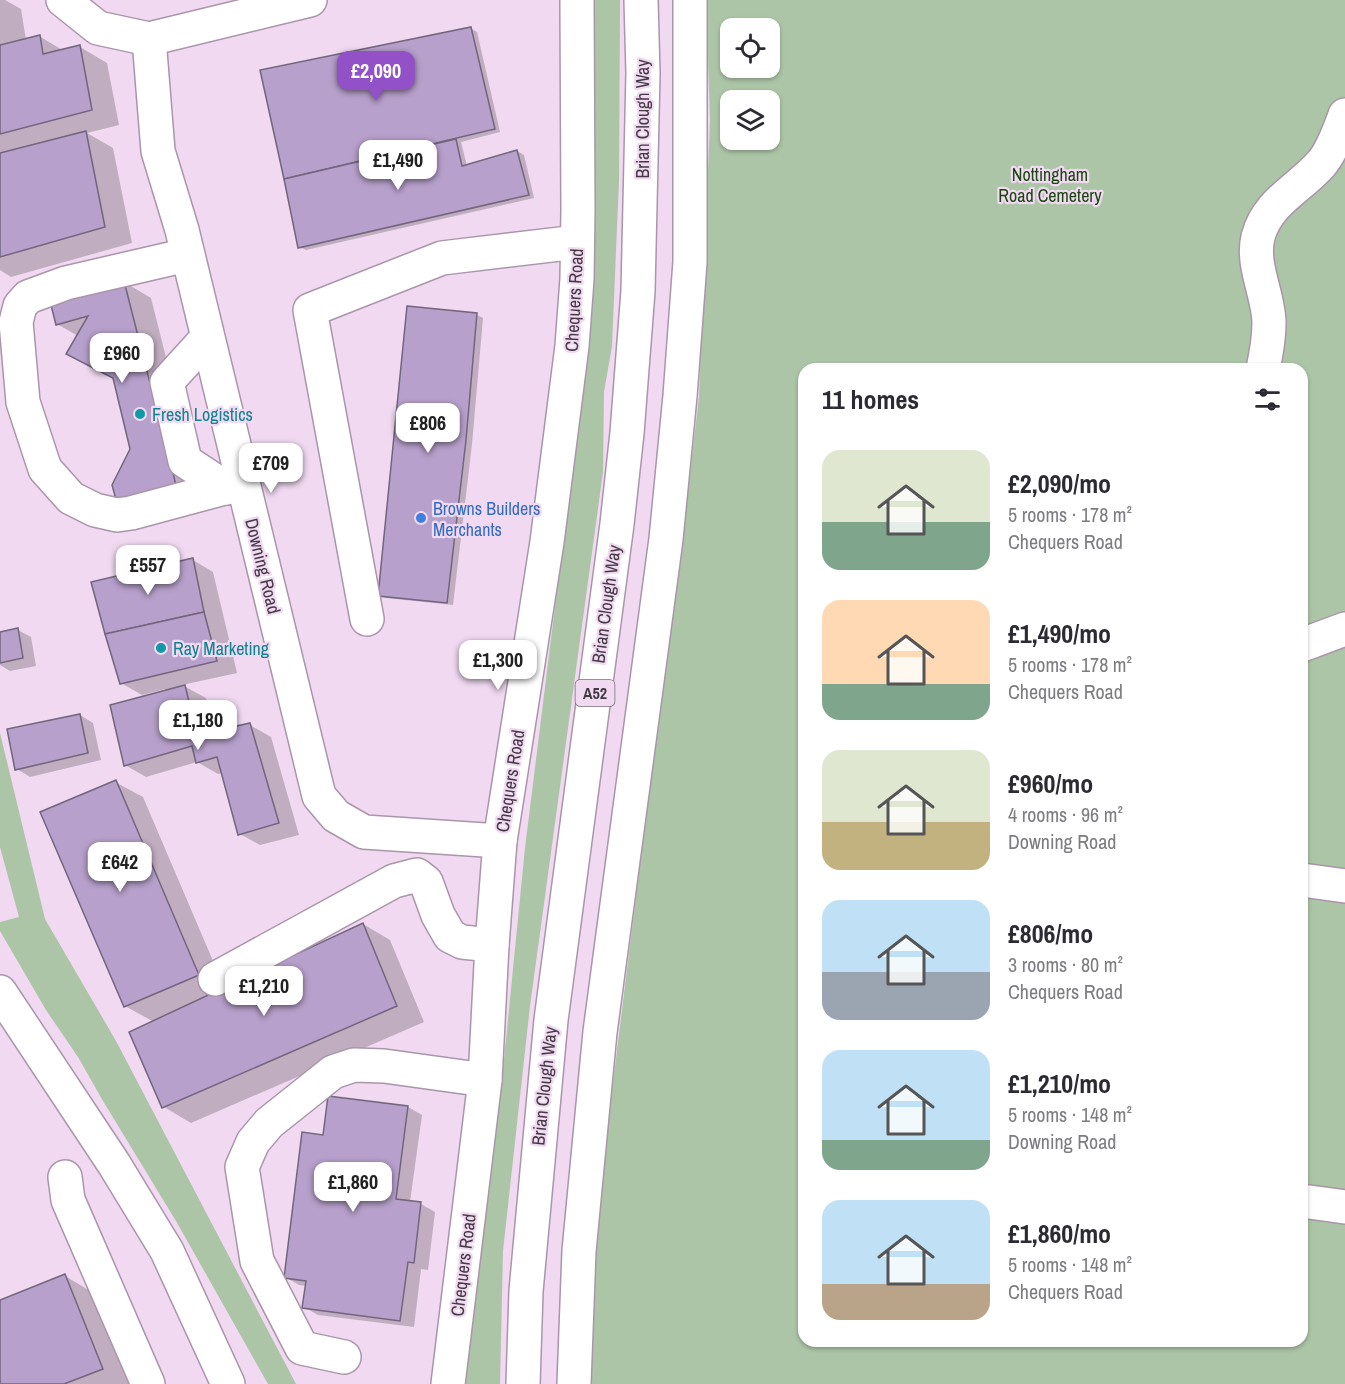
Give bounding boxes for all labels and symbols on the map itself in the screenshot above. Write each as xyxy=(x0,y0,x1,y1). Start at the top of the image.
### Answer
pin: £2,090 xyxy=(327,51,425,102)
street label: Brian Clough Way xyxy=(630,59,655,179)
pin: £1,490 xyxy=(349,140,447,191)
park label: Nottingham Road Cemetery xyxy=(998,162,1102,208)
street label: Chequers Road xyxy=(559,248,589,352)
pin: £960 xyxy=(86,333,158,384)
place label: Fresh Logistics xyxy=(152,402,253,427)
pin: £806 xyxy=(392,403,464,454)
marker: Fresh Logistics xyxy=(133,407,147,421)
pin: £709 xyxy=(235,443,307,494)
place label: Browns Builders Merchants xyxy=(433,496,540,542)
marker: Browns Builders Merchants xyxy=(414,511,428,525)
street label: Downing Road xyxy=(239,516,287,616)
street label: Brian Clough Way xyxy=(585,543,627,665)
pin: £557 xyxy=(112,545,184,596)
place label: Ray Marketing xyxy=(173,636,270,661)
pin: £1,300 xyxy=(449,640,547,691)
marker: Ray Marketing xyxy=(154,641,168,655)
road number: A52 xyxy=(576,680,614,706)
pin: £1,180 xyxy=(149,700,247,751)
street label: Chequers Road xyxy=(490,728,530,834)
pin: £642 xyxy=(84,842,156,893)
pin: £1,210 xyxy=(215,966,313,1017)
street label: Brian Clough Way xyxy=(525,1025,563,1147)
pin: £1,860 xyxy=(304,1162,402,1213)
street label: Chequers Road xyxy=(444,1212,482,1318)

